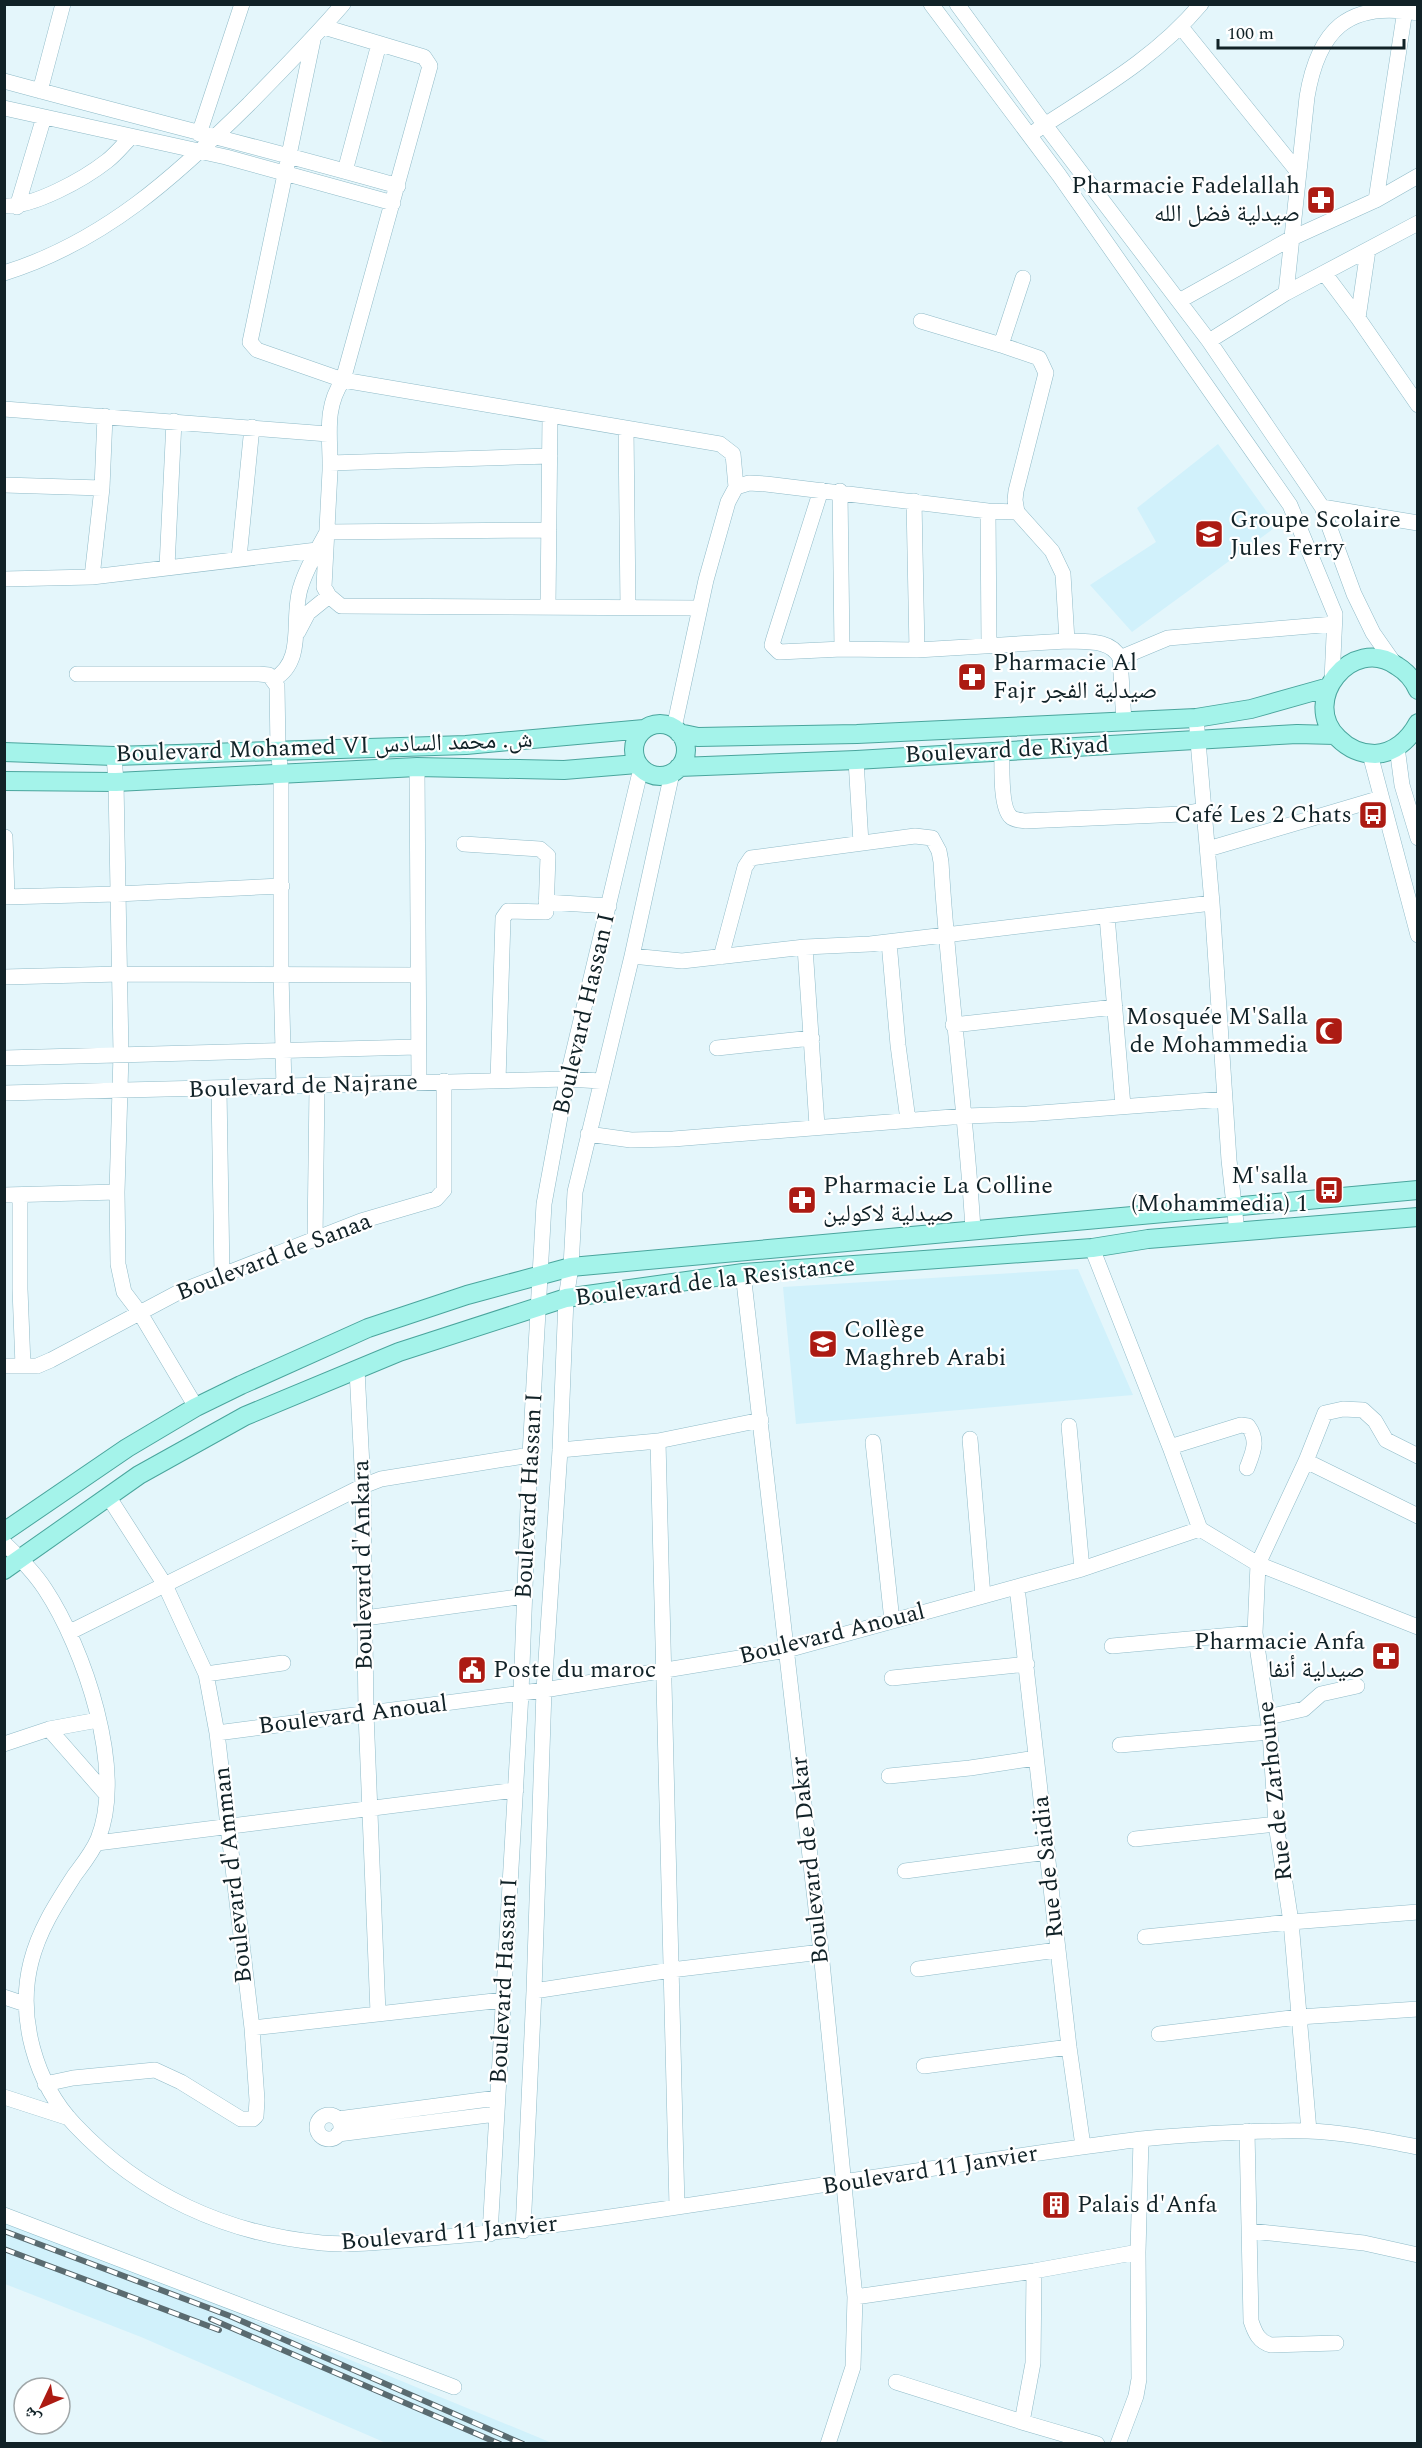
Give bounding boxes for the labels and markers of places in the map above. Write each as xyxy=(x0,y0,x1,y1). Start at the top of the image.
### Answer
place label: Pharmacie Fadelallah صيدلية فضل الله xyxy=(1071,168,1300,232)
pharmacy icon: Pharmacie Fadelallah صيدلية فضل الله xyxy=(1305,184,1337,216)
place label: Groupe Scolaire Jules Ferry xyxy=(1230,502,1401,566)
school or university icon: Groupe Scolaire Jules Ferry xyxy=(1193,518,1225,550)
place label: Pharmacie Al Fajr صيدلية الفجر xyxy=(993,645,1157,709)
pharmacy icon: Pharmacie Al Fajr صيدلية الفجر xyxy=(956,661,988,693)
place label: Café Les 2 Chats xyxy=(1174,797,1352,833)
bus stop icon: Café Les 2 Chats xyxy=(1357,799,1389,831)
place label: Mosquée M'Salla de Mohammedia xyxy=(1126,999,1308,1063)
mosque icon: Mosquée M'Salla de Mohammedia xyxy=(1313,1015,1345,1047)
place label: M'salla (Mohammedia) 1 xyxy=(1131,1158,1308,1222)
place label: Pharmacie La Colline صيدلية لاكولين xyxy=(823,1168,1053,1232)
bus stop icon: M'salla (Mohammedia) 1 xyxy=(1313,1174,1345,1206)
pharmacy icon: Pharmacie La Colline صيدلية لاكولين xyxy=(786,1184,818,1216)
place label: Collège Maghreb Arabi xyxy=(844,1312,1006,1376)
school or university icon: Collège Maghreb Arabi xyxy=(807,1328,839,1360)
place label: Pharmacie Anfa صيدلية أنفا xyxy=(1194,1624,1365,1688)
pharmacy icon: Pharmacie Anfa صيدلية أنفا xyxy=(1370,1640,1402,1672)
place label: Poste du maroc xyxy=(493,1652,656,1688)
public building icon: Poste du maroc xyxy=(456,1654,488,1686)
place label: Palais d'Anfa xyxy=(1077,2187,1218,2223)
building icon: Palais d'Anfa xyxy=(1040,2189,1072,2221)

